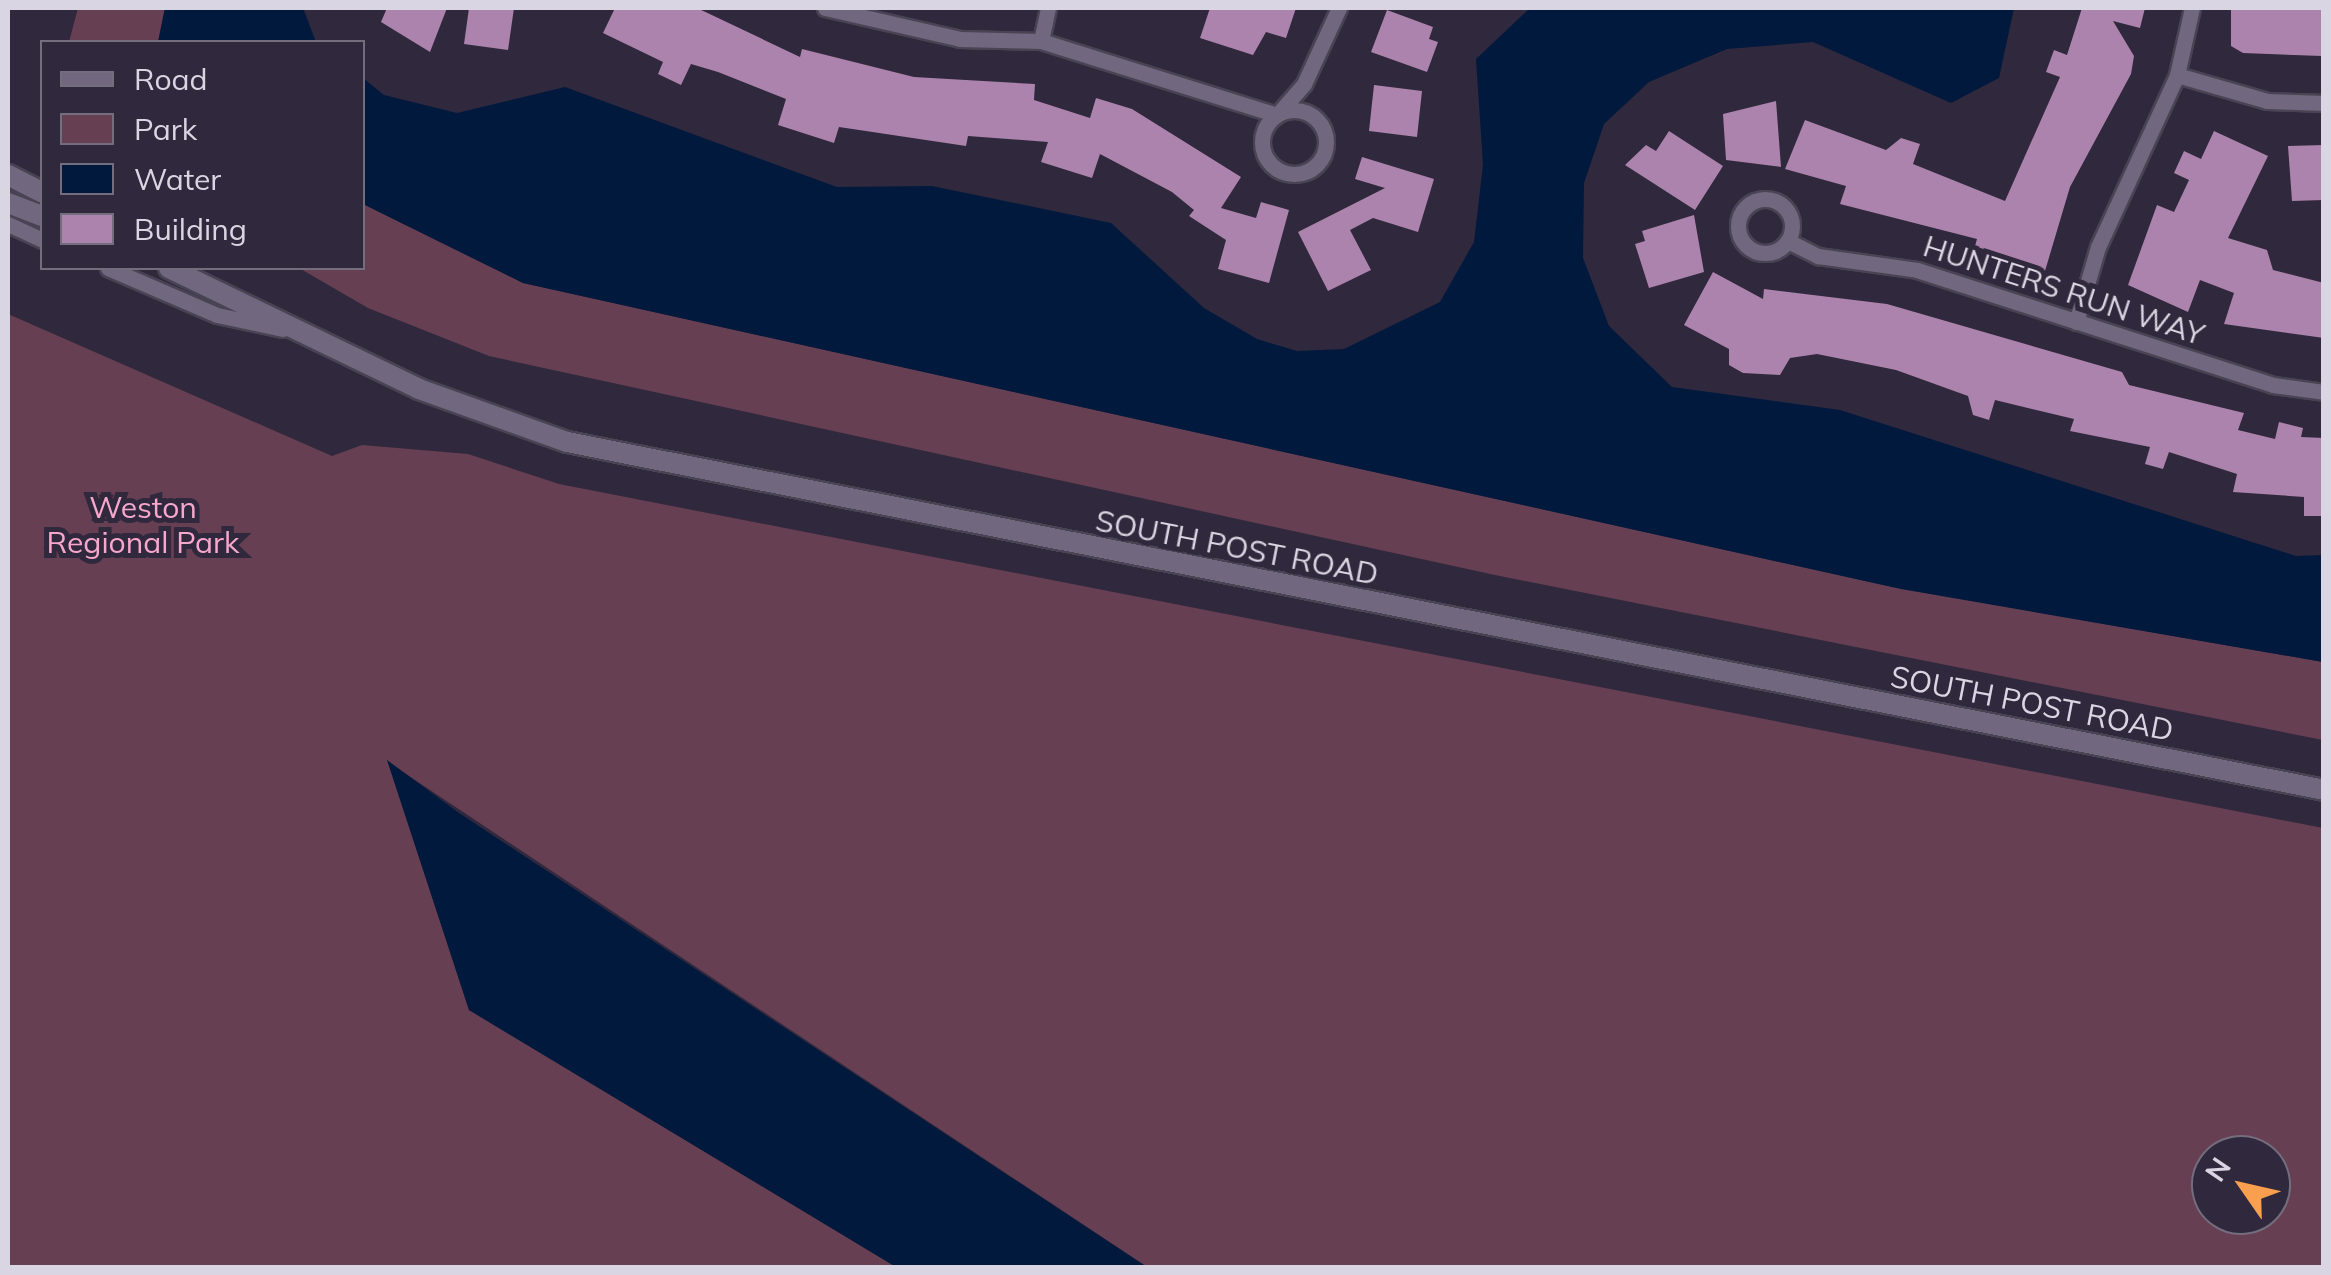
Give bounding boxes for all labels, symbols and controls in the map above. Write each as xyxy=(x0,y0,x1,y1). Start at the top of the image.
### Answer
legend xyxy=(40,40,365,270)
text: Road xyxy=(134,60,208,98)
text: Park xyxy=(134,110,197,148)
text: Water xyxy=(134,160,221,198)
text: Building xyxy=(134,210,247,248)
street label: HUNTERS RUN WAY xyxy=(1919,228,2209,352)
park label: Weston Regional Park xyxy=(47,489,239,560)
street label: SOUTH POST ROAD xyxy=(1093,502,1381,592)
street label: SOUTH POST ROAD xyxy=(1888,658,2176,748)
north arrow xyxy=(2191,1135,2291,1235)
text: N xyxy=(2197,1151,2238,1188)

